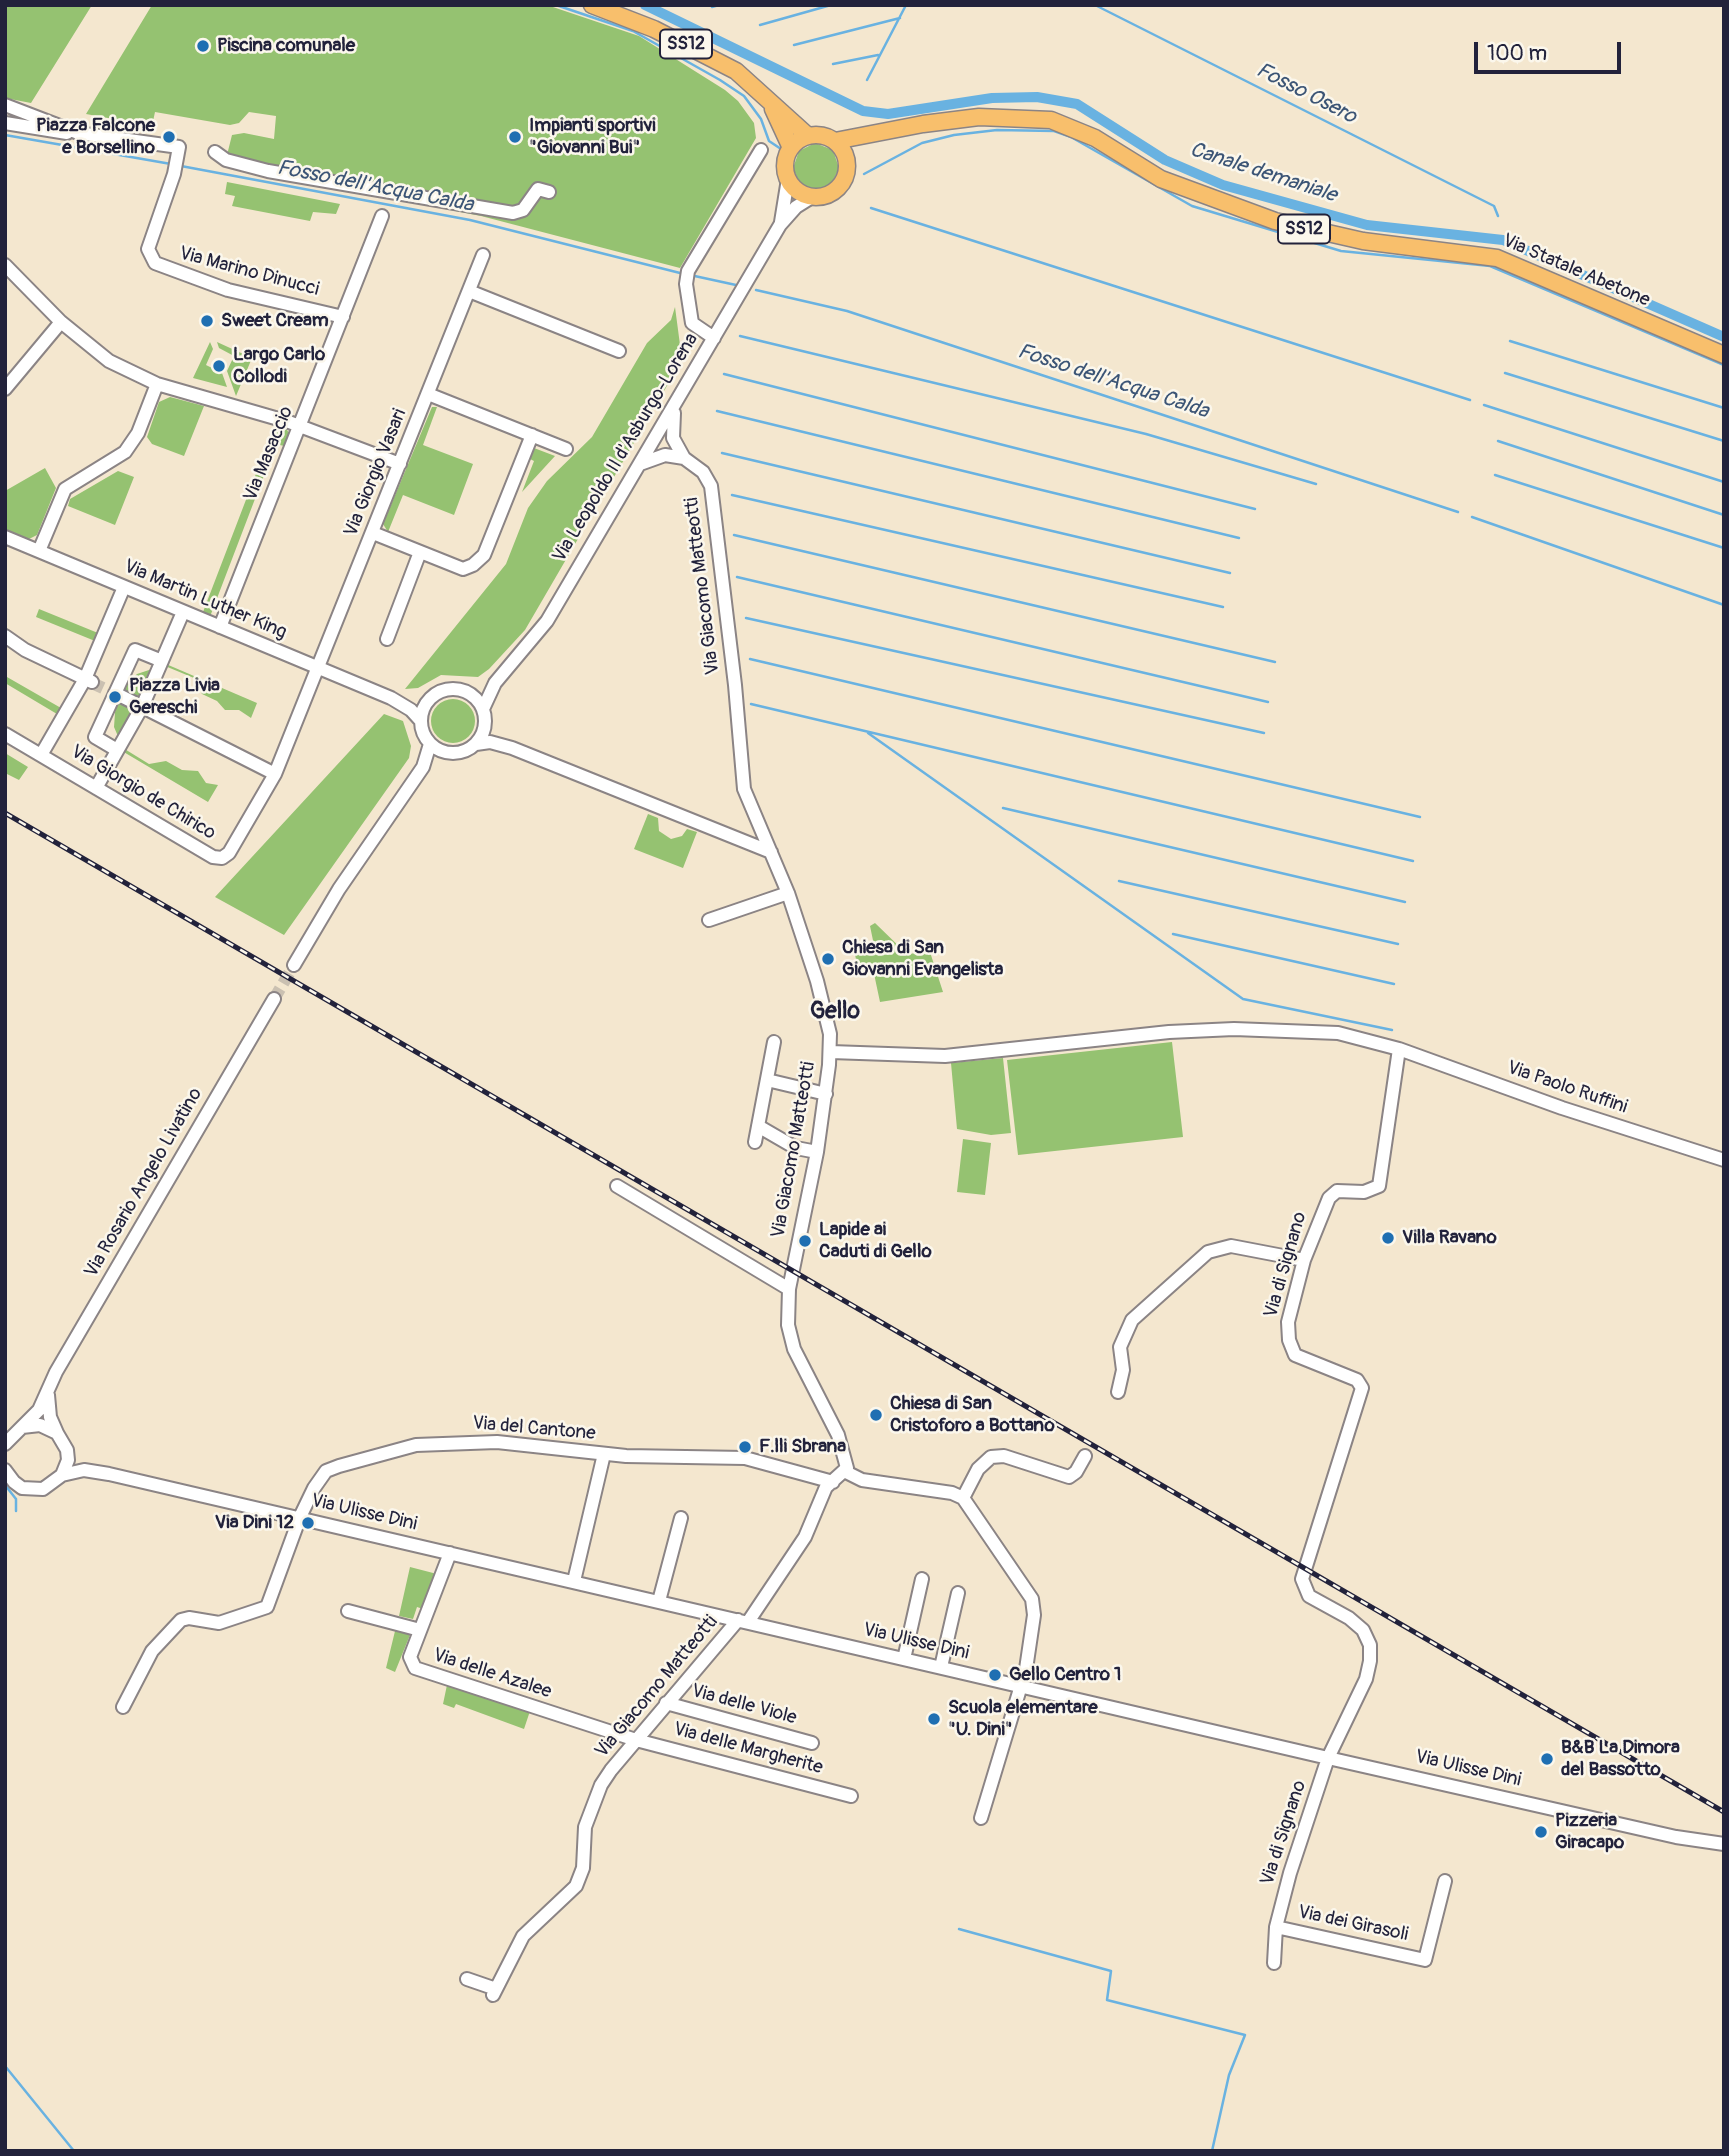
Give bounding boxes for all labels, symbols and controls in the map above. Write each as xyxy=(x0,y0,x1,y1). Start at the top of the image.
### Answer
scale bar xyxy=(1477,28,1624,72)
road number: SS12 xyxy=(660,29,712,58)
place label: Piscina comunale xyxy=(217,35,355,57)
marker: Piscina comunale xyxy=(195,38,211,54)
text: 100 m xyxy=(1487,40,1547,67)
water label: Fosso Osero xyxy=(1252,58,1360,130)
place label: Piazza Falcone e Borsellino xyxy=(36,115,155,159)
place label: Impianti sportivi "Giovanni Bui" xyxy=(529,115,656,159)
marker: Piazza Falcone e Borsellino xyxy=(161,129,177,145)
marker: Impianti sportivi "Giovanni Bui" xyxy=(507,129,523,145)
water label: Canale demaniale xyxy=(1186,137,1340,209)
water label: Fosso dell'Acqua Calda xyxy=(275,156,475,218)
road number: SS12 xyxy=(1278,214,1330,244)
street label: Via Statale Abetone xyxy=(1499,230,1653,312)
street label: Via Marino Dinucci xyxy=(177,242,321,302)
place label: Sweet Cream xyxy=(221,310,329,332)
marker: Sweet Cream xyxy=(199,313,215,329)
street label: Via Leopoldo II d'Asburgo-Lorena xyxy=(548,329,704,567)
water label: Fosso dell'Acqua Calda xyxy=(1014,339,1212,425)
place label: Largo Carlo Collodi xyxy=(233,344,325,388)
marker: Largo Carlo Collodi xyxy=(211,358,227,374)
street label: Via Masaccio xyxy=(240,403,298,505)
street label: Via Giorgio Vasari xyxy=(340,406,412,540)
street label: Via Giacomo Matteotti xyxy=(681,496,725,676)
street label: Via Martin Luther King xyxy=(120,555,290,645)
place label: Piazza Livia Gereschi xyxy=(129,675,220,719)
marker: Piazza Livia Gereschi xyxy=(107,689,123,705)
street label: Via Giorgio de Chirico xyxy=(66,741,220,845)
place label: Chiesa di San Giovanni Evangelista xyxy=(842,937,1003,981)
marker: Chiesa di San Giovanni Evangelista xyxy=(820,951,836,967)
district label: Gello xyxy=(810,998,860,1026)
street label: Via Paolo Ruffini xyxy=(1504,1057,1630,1119)
street label: Via Giacomo Matteotti xyxy=(767,1060,821,1240)
street label: Via Rosario Angelo Livatino xyxy=(80,1084,208,1282)
street label: Via di Signano xyxy=(1260,1210,1312,1320)
place label: Lapide ai Caduti di Gello xyxy=(819,1219,932,1263)
place label: Villa Ravano xyxy=(1402,1227,1497,1249)
marker: Villa Ravano xyxy=(1380,1230,1396,1246)
marker: Lapide ai Caduti di Gello xyxy=(797,1233,813,1249)
place label: Chiesa di San Cristoforo a Bottano xyxy=(890,1393,1055,1437)
marker: Chiesa di San Cristoforo a Bottano xyxy=(868,1407,884,1423)
street label: Via del Cantone xyxy=(471,1412,597,1446)
place label: F.lli Sbrana xyxy=(759,1436,846,1458)
marker: F.lli Sbrana xyxy=(737,1439,753,1455)
street label: Via Ulisse Dini xyxy=(309,1490,419,1536)
place label: Via Dini 12 xyxy=(215,1512,294,1534)
marker: Via Dini 12 xyxy=(300,1515,316,1531)
street label: Via Giacomo Matteotti xyxy=(591,1611,723,1763)
street label: Via Ulisse Dini xyxy=(861,1619,971,1665)
street label: Via delle Azalee xyxy=(430,1644,554,1704)
place label: Gello Centro 1 xyxy=(1009,1664,1121,1686)
marker: Gello Centro 1 xyxy=(987,1667,1003,1683)
street label: Via delle Viole xyxy=(689,1680,799,1730)
place label: Scuola elementare "U. Dini" xyxy=(948,1697,1098,1741)
marker: Scuola elementare "U. Dini" xyxy=(926,1711,942,1727)
street label: Via delle Margherite xyxy=(671,1718,825,1780)
place label: B&B La Dimora del Bassotto xyxy=(1561,1737,1680,1781)
street label: Via Ulisse Dini xyxy=(1413,1746,1523,1792)
marker: B&B La Dimora del Bassotto xyxy=(1539,1751,1555,1767)
street label: Via di Signano xyxy=(1256,1778,1312,1888)
place label: Pizzeria Giracapo xyxy=(1555,1810,1624,1854)
marker: Pizzeria Giracapo xyxy=(1533,1824,1549,1840)
street label: Via dei Girasoli xyxy=(1296,1901,1410,1947)

